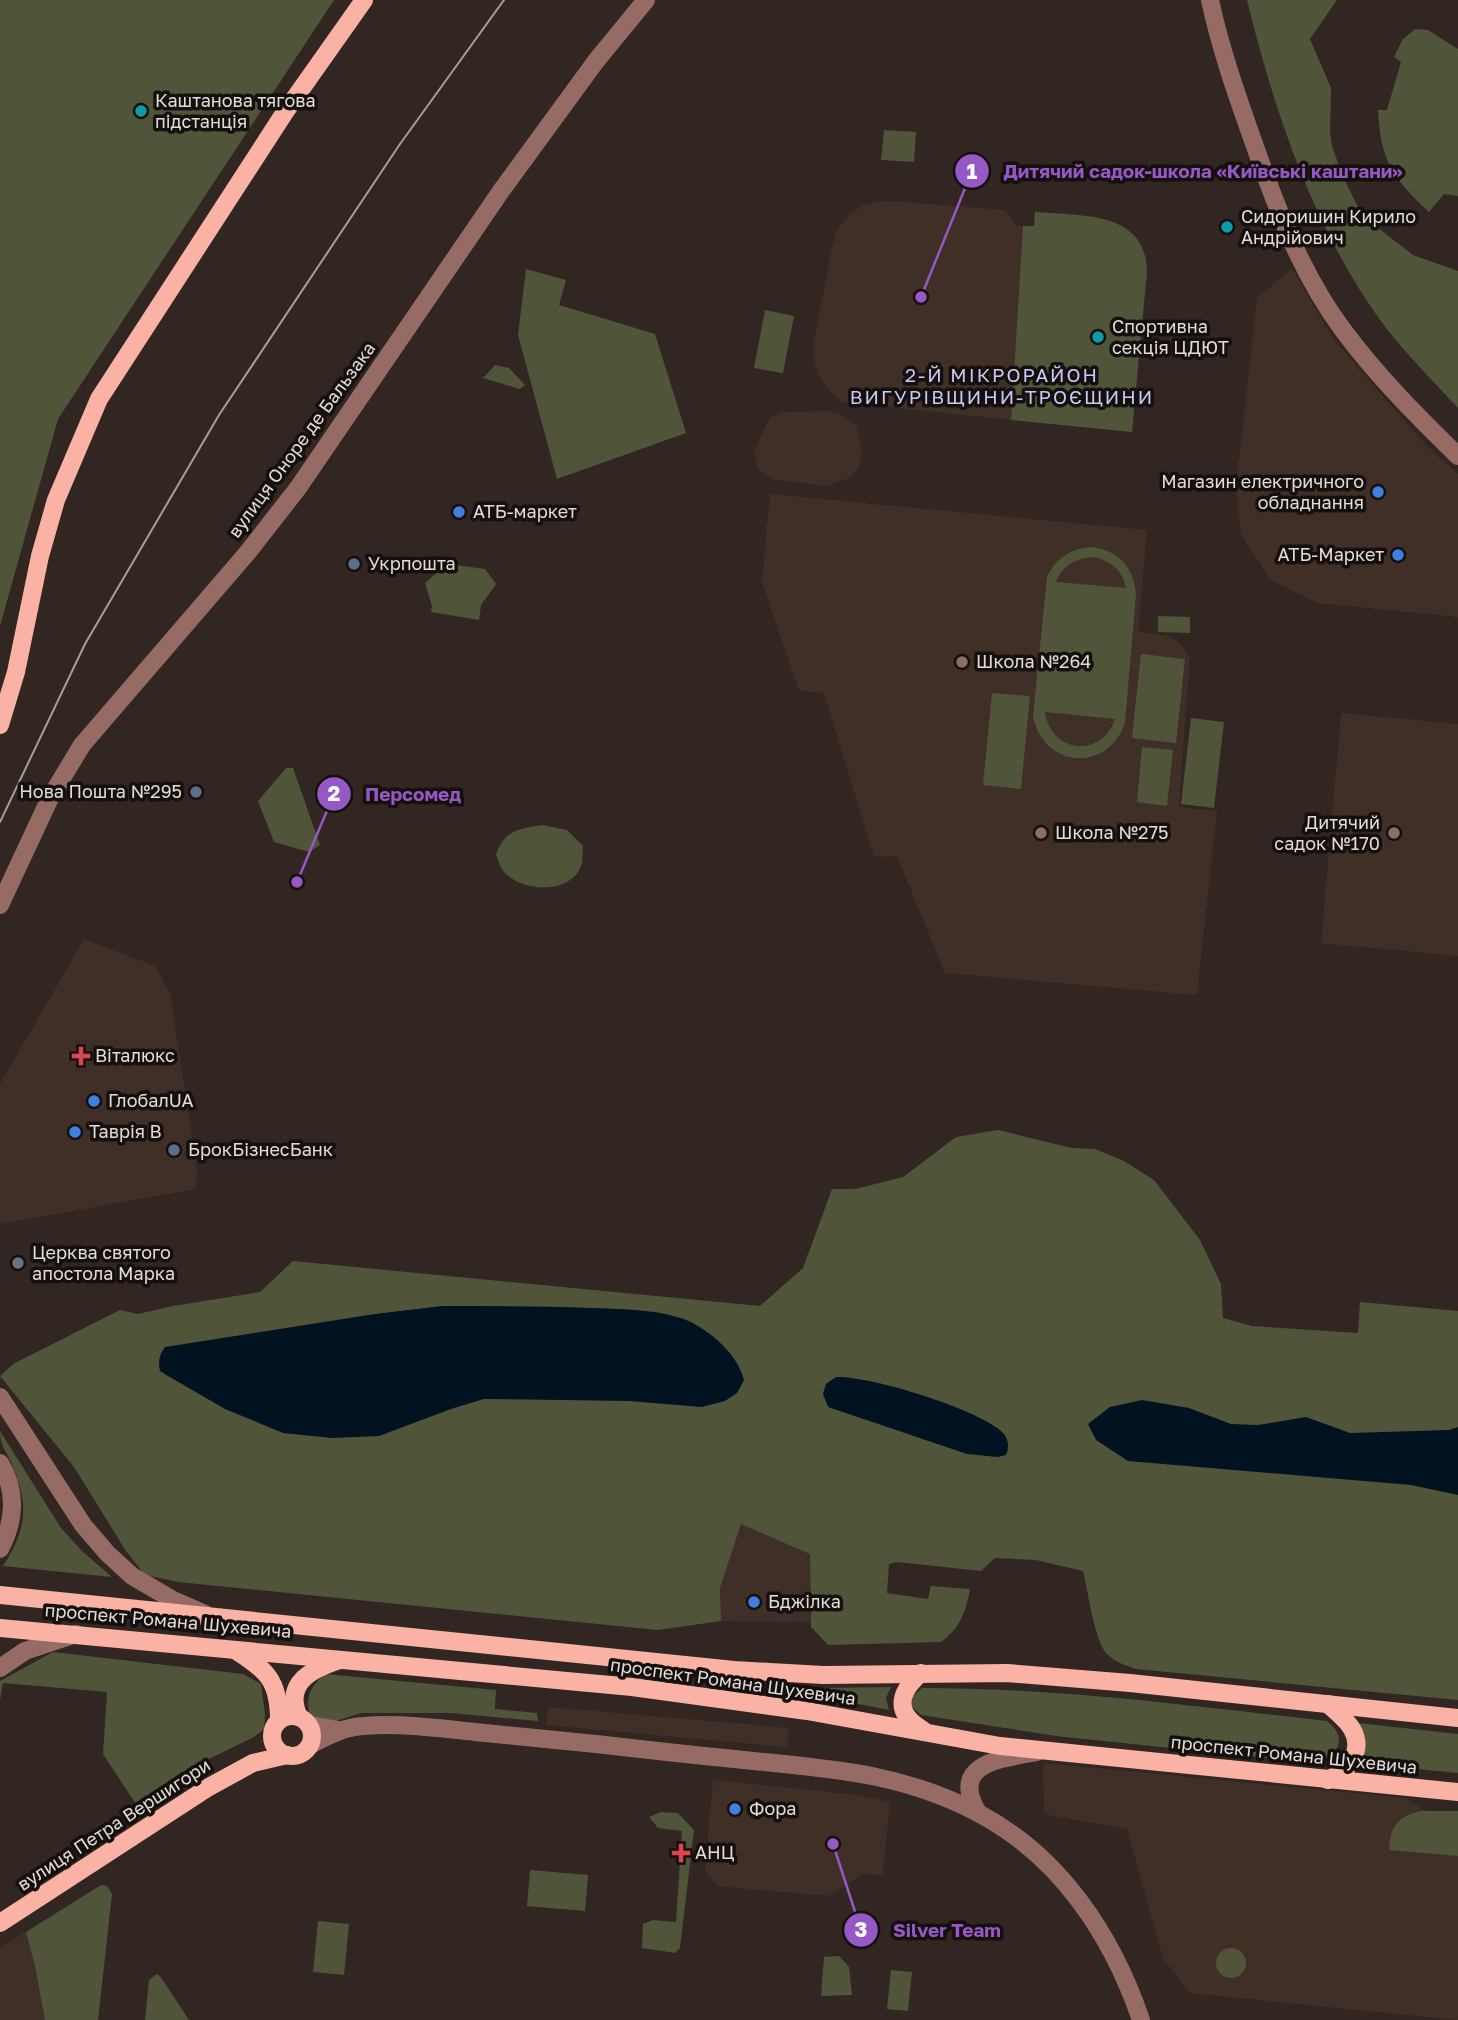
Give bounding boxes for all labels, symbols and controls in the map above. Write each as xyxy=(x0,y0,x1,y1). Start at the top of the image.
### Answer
place label: Каштанова тягова пiдстанцiя xyxy=(155,89,316,132)
marker: Каштанова тягова пiдстанцiя xyxy=(133,103,149,119)
callout: Дитячий садок-школа «Київські каштани» xyxy=(955,151,1417,191)
text: 1 xyxy=(967,158,978,184)
text: Дитячий садок-школа «Київські каштани» xyxy=(1003,159,1403,182)
place label: Сидоришин Кирило Андрійович xyxy=(1241,205,1416,248)
marker: Сидоришин Кирило Андрійович xyxy=(1219,219,1235,235)
place label: Спортивна секція ЦДЮТ xyxy=(1112,315,1229,358)
marker: Спортивна секція ЦДЮТ xyxy=(1090,329,1106,345)
street label: вулиця Оноре де Бальзака xyxy=(223,337,380,541)
district label: 2-Й МІКРОРАЙОН ВИГУРІВЩИНИ-ТРОЄЩИНИ xyxy=(850,363,1154,408)
place label: Магазин електричного обладнання xyxy=(1161,470,1364,513)
marker: Магазин електричного обладнання xyxy=(1370,484,1386,500)
place label: АТБ-маркет xyxy=(473,500,577,522)
marker: АТБ-маркет xyxy=(451,504,467,520)
place label: АТБ-Маркет xyxy=(1278,543,1384,565)
marker: АТБ-Маркет xyxy=(1390,547,1406,563)
place label: Укрпошта xyxy=(368,552,456,574)
marker: Укрпошта xyxy=(346,556,362,572)
place label: Школа №264 xyxy=(976,650,1091,672)
marker: Школа №264 xyxy=(954,654,970,670)
callout: Персомед xyxy=(316,774,476,814)
place label: Нова Пошта №295 xyxy=(19,780,182,802)
text: 2 xyxy=(328,780,341,806)
text: Персомед xyxy=(365,782,461,805)
marker: Нова Пошта №295 xyxy=(188,784,204,800)
place label: Дитячий садок №170 xyxy=(1274,811,1380,854)
place label: Школа №275 xyxy=(1055,821,1168,843)
marker: Школа №275 xyxy=(1033,825,1049,841)
marker: Дитячий садок №170 xyxy=(1386,825,1402,841)
place label: Віталюкс xyxy=(95,1044,175,1066)
marker: Віталюкс xyxy=(73,1048,89,1064)
place label: ГлобалUA xyxy=(108,1089,194,1111)
marker: ГлобалUA xyxy=(86,1093,102,1109)
place label: Таврія В xyxy=(89,1120,162,1142)
marker: Таврія В xyxy=(67,1124,83,1140)
place label: БрокБізнесБанк xyxy=(188,1138,333,1160)
marker: БрокБізнесБанк xyxy=(166,1142,182,1158)
place label: Церква святого апостола Марка xyxy=(32,1241,175,1284)
marker: Церква святого апостола Марка xyxy=(10,1255,26,1271)
place label: Бджілка xyxy=(768,1590,841,1612)
marker: Бджілка xyxy=(746,1594,762,1610)
street label: проспект Романа Шухевича xyxy=(44,1598,292,1642)
street label: проспект Романа Шухевича xyxy=(609,1653,857,1709)
street label: проспект Романа Шухевича xyxy=(1170,1730,1418,1778)
street label: вулиця Петра Вершигори xyxy=(13,1754,214,1895)
place label: Фора xyxy=(749,1797,797,1819)
marker: Фора xyxy=(727,1801,743,1817)
place label: АНЦ xyxy=(695,1841,735,1863)
marker: АНЦ xyxy=(673,1845,689,1861)
callout: Silver Team xyxy=(844,1910,1015,1950)
text: 3 xyxy=(855,1916,867,1942)
text: Silver Team xyxy=(893,1918,1001,1941)

